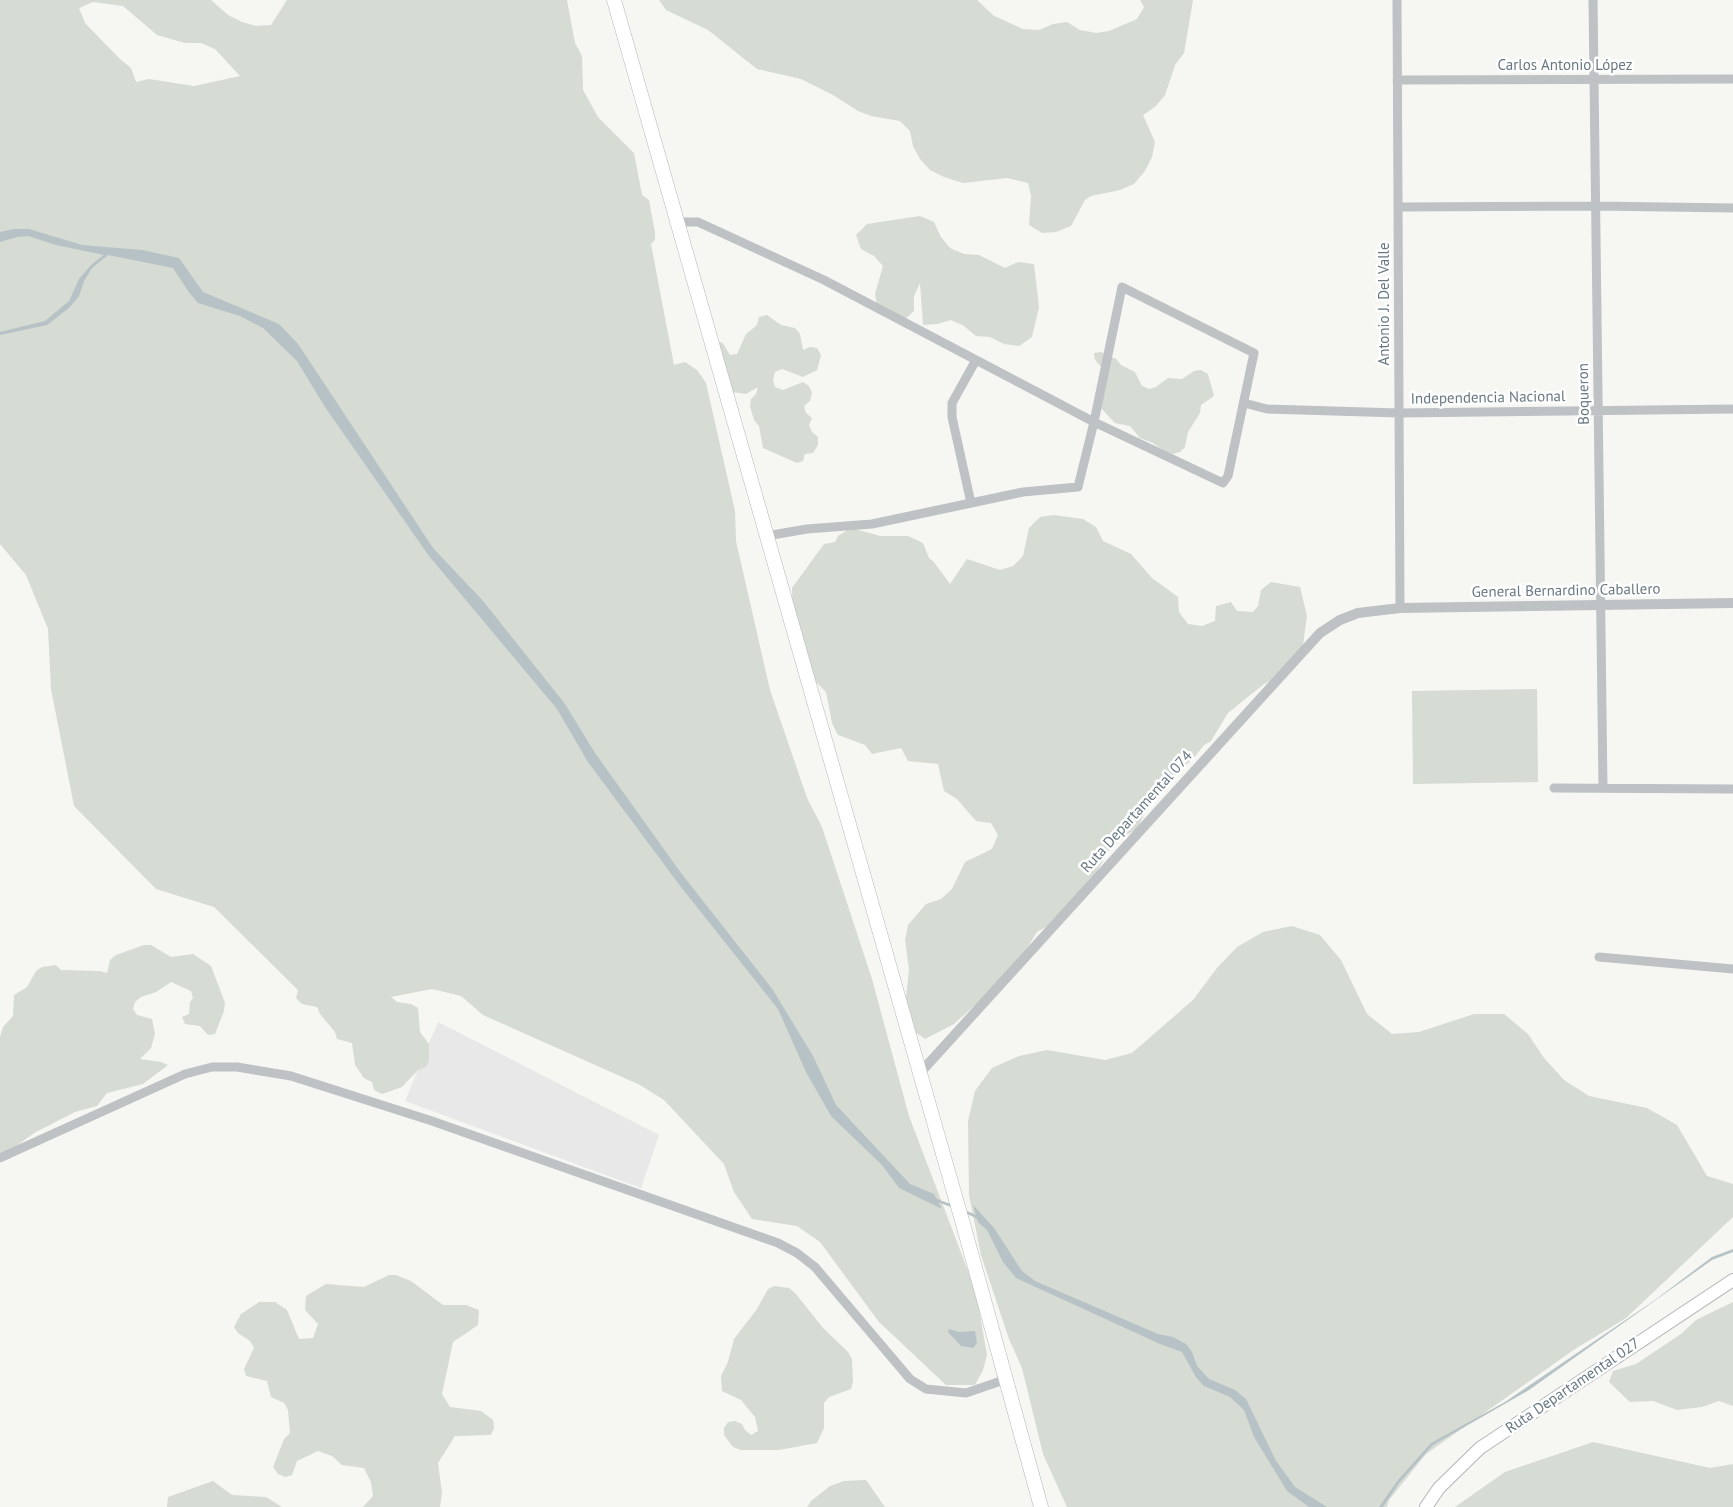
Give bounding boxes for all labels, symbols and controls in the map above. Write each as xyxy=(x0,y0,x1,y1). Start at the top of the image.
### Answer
street label: Carlos Antonio López xyxy=(1498,57,1632,75)
street label: Antonio J. Del Valle xyxy=(1376,242,1394,366)
street label: Boqueron xyxy=(1574,363,1594,425)
street label: Independencia Nacional xyxy=(1410,388,1566,408)
street label: General Bernardino Caballero xyxy=(1471,580,1661,602)
street label: Ruta Departamental 074 xyxy=(1077,747,1197,877)
street label: Ruta Departamental 027 xyxy=(1503,1334,1643,1438)

